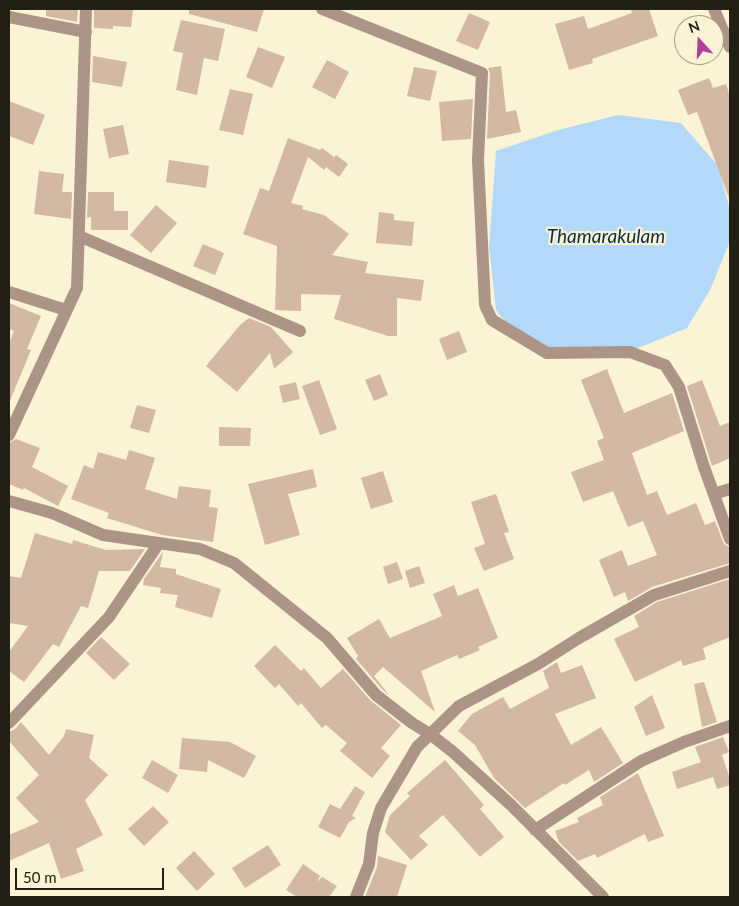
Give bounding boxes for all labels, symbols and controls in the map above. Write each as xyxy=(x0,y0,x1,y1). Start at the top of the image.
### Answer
north arrow xyxy=(674,15,724,65)
text: N xyxy=(686,17,702,36)
water label: Thamarakulam xyxy=(547,226,665,248)
scale bar xyxy=(18,858,166,890)
text: 50 m xyxy=(23,868,57,886)

